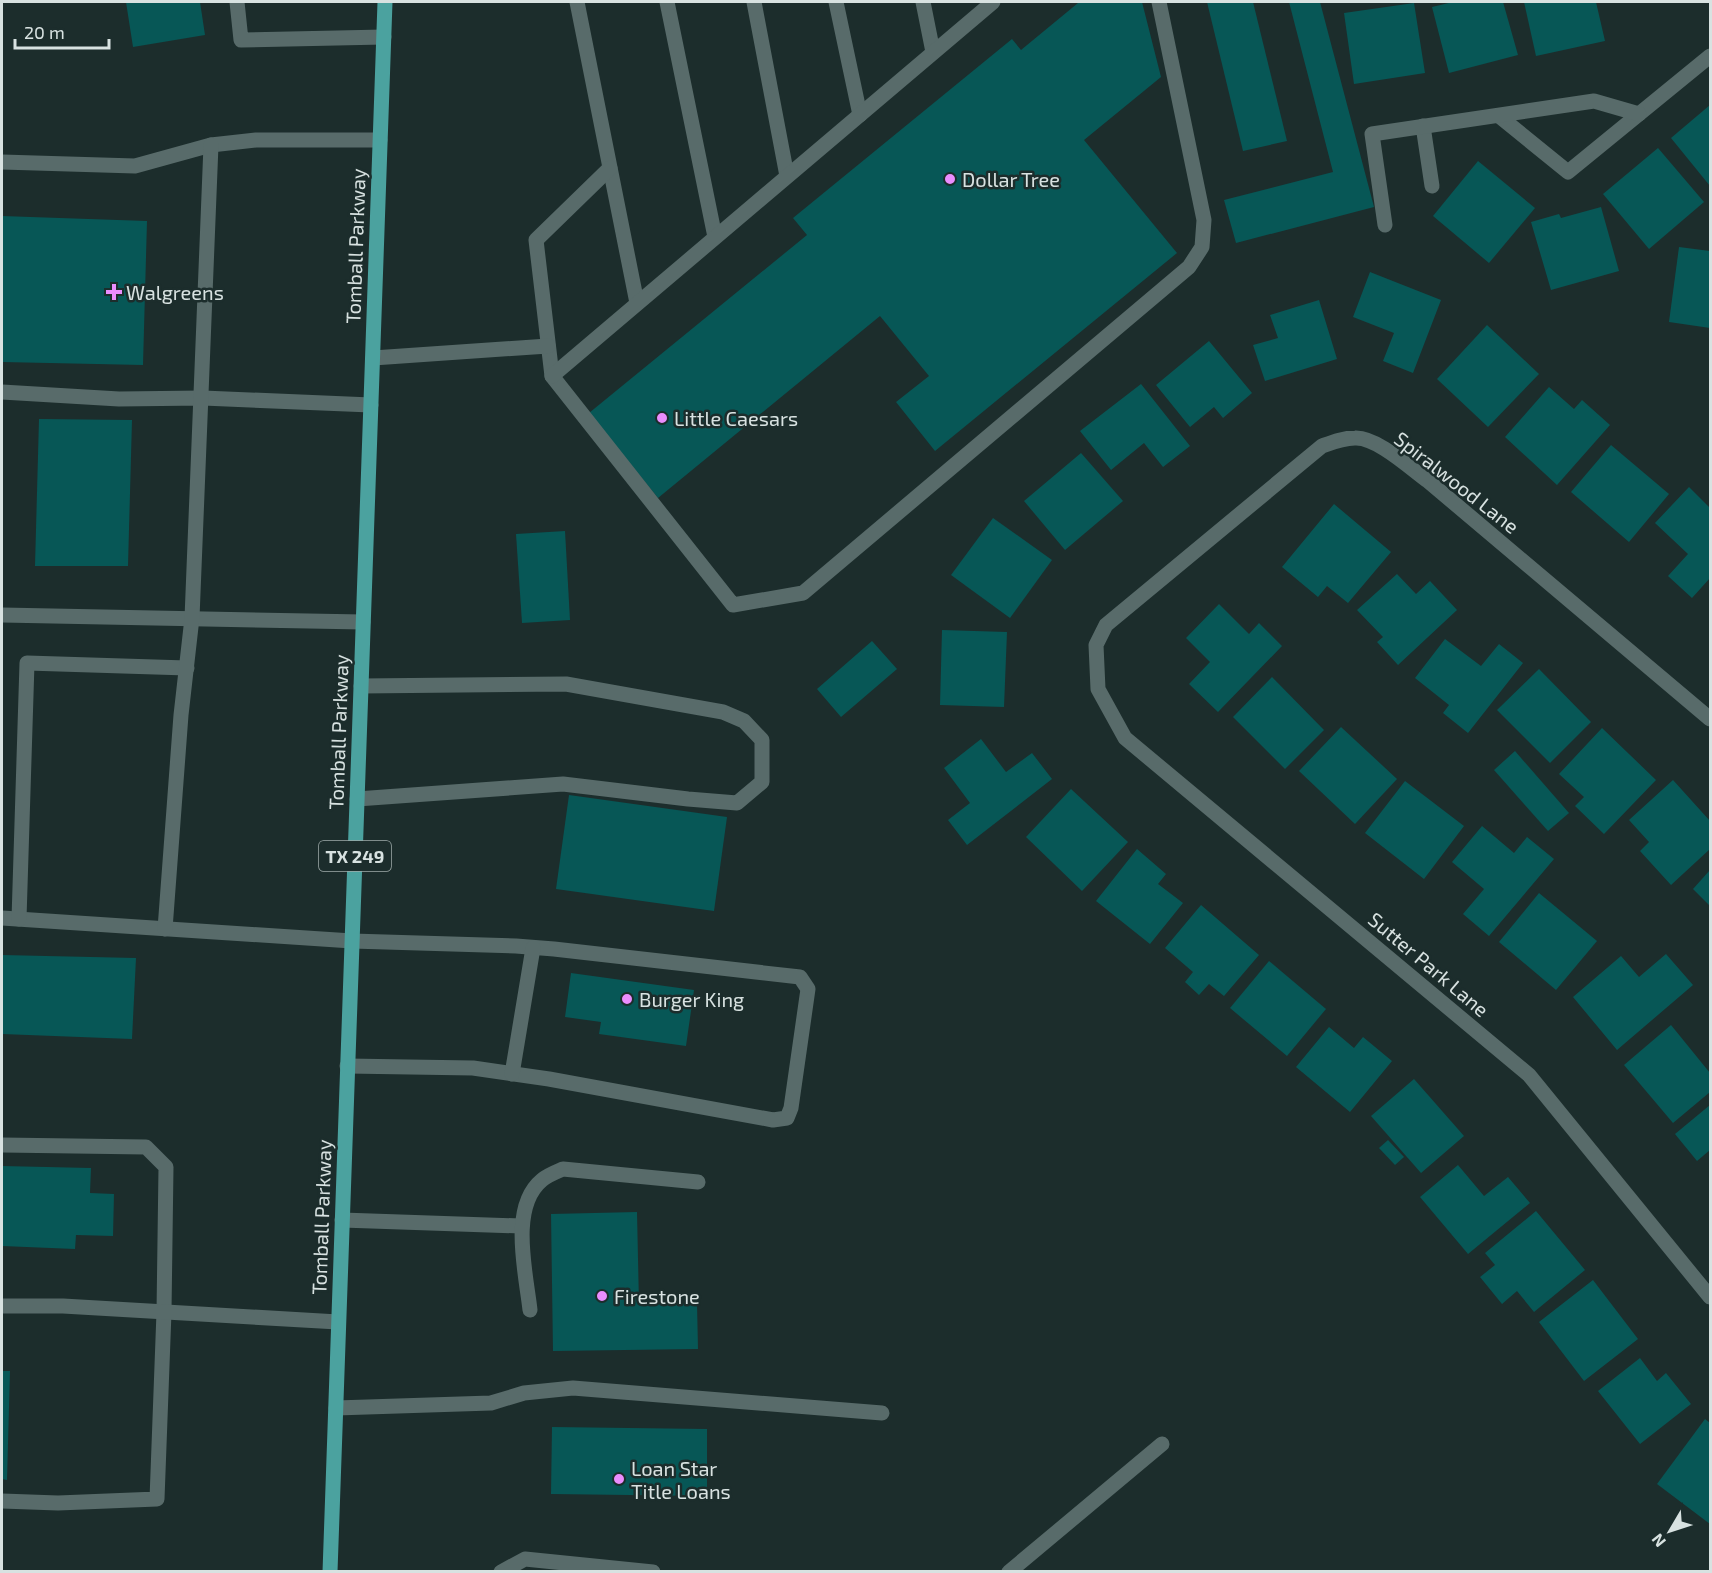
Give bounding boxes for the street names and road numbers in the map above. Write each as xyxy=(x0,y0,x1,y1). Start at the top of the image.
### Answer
street label: Tomball Parkway xyxy=(340,168,370,324)
street label: Spiralwood Lane xyxy=(1390,426,1524,538)
street label: Tomball Parkway xyxy=(323,654,353,810)
road number: TX 249 xyxy=(319,841,391,871)
street label: Sutter Park Lane xyxy=(1364,907,1494,1021)
street label: Tomball Parkway xyxy=(306,1139,336,1295)

